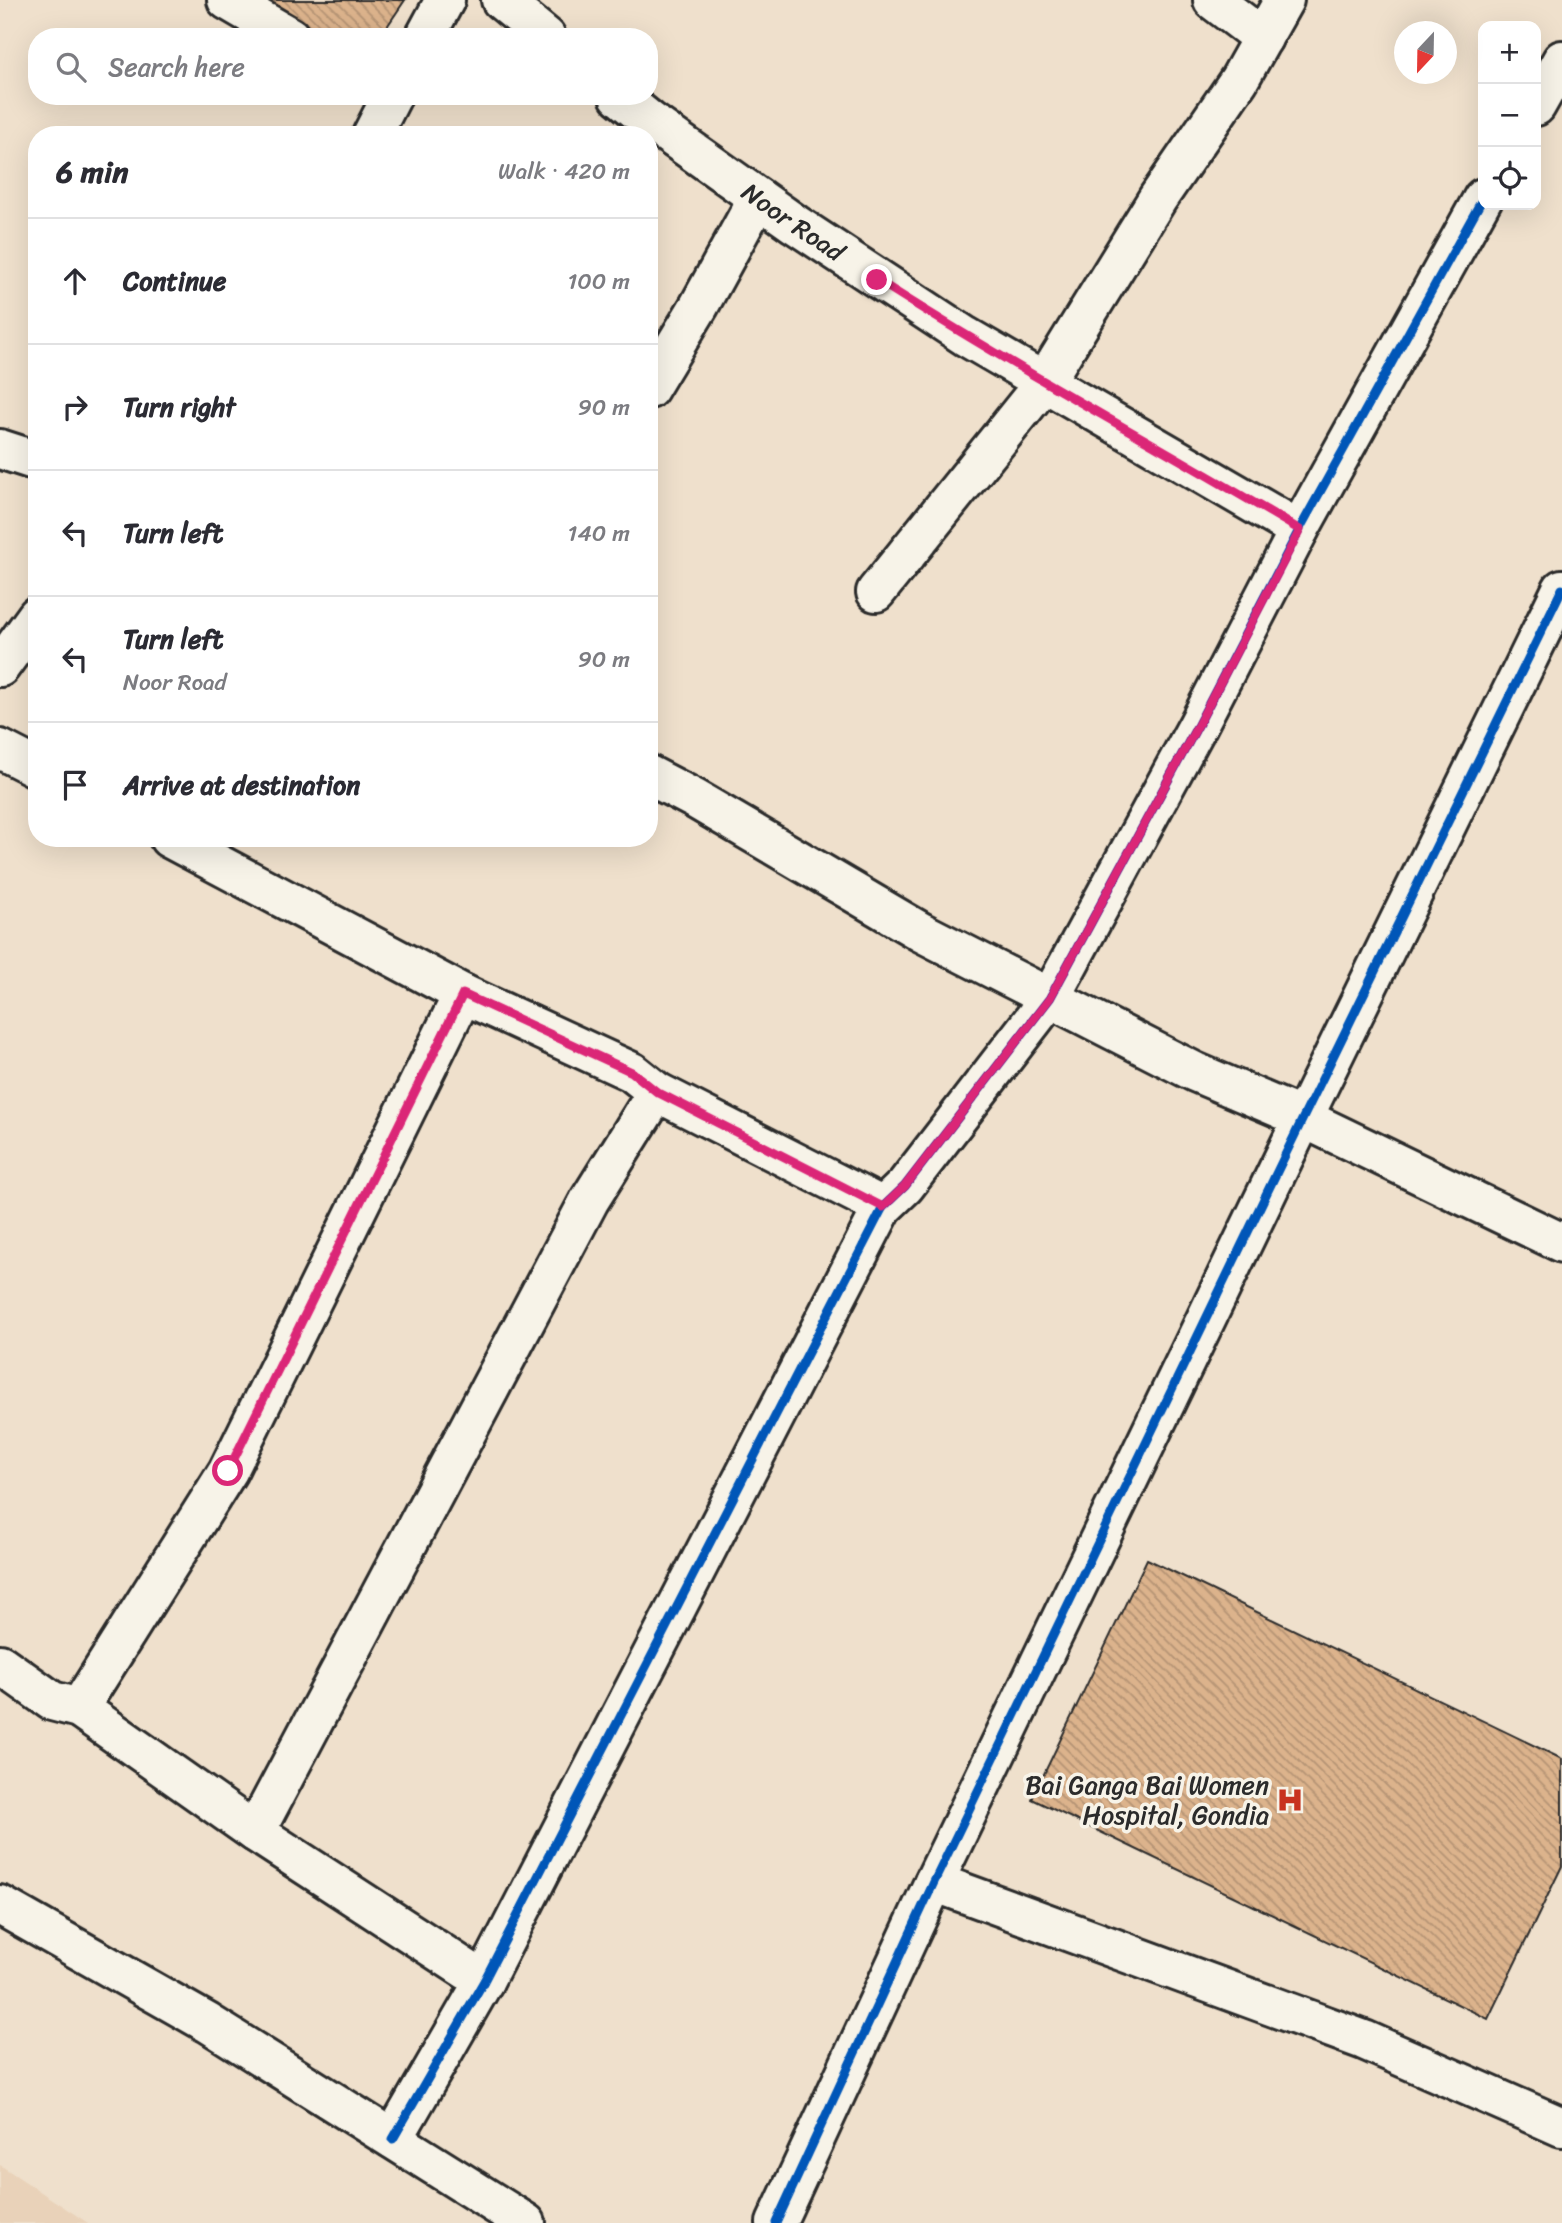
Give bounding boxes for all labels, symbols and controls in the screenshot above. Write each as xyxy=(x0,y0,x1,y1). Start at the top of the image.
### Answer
north arrow xyxy=(1394,21,1457,84)
map controls xyxy=(1478,21,1541,210)
button: + xyxy=(1478,21,1541,84)
search box xyxy=(28,28,658,105)
text: Search here xyxy=(108,44,245,90)
icon: search xyxy=(52,48,90,86)
button: − xyxy=(1478,84,1541,147)
text: 6 min xyxy=(56,145,128,199)
button: locate xyxy=(1478,147,1541,210)
text: Walk · 420 m xyxy=(498,151,630,192)
street label: Noor Road xyxy=(732,170,856,275)
text: Continue xyxy=(123,258,226,304)
text: 100 m xyxy=(567,261,630,302)
icon: ahead xyxy=(56,262,94,300)
route end xyxy=(861,264,892,295)
text: Turn right xyxy=(123,384,236,430)
text: 90 m xyxy=(578,387,630,428)
icon: right xyxy=(56,388,94,426)
text: Turn left xyxy=(123,510,223,556)
text: 140 m xyxy=(568,513,630,554)
icon: left xyxy=(56,514,94,552)
text: Turn left xyxy=(123,616,223,662)
text: 90 m xyxy=(578,639,630,680)
icon: left xyxy=(56,640,94,678)
text: Noor Road xyxy=(123,662,227,703)
text: Arrive at destination xyxy=(123,762,360,808)
icon: arrive xyxy=(56,766,94,804)
route start xyxy=(212,1455,243,1486)
place label: Bai Ganga Bai Women Hospital, Gondia xyxy=(1025,1762,1269,1838)
hospital icon: Bai Ganga Bai Women Hospital, Gondia xyxy=(1275,1785,1305,1815)

